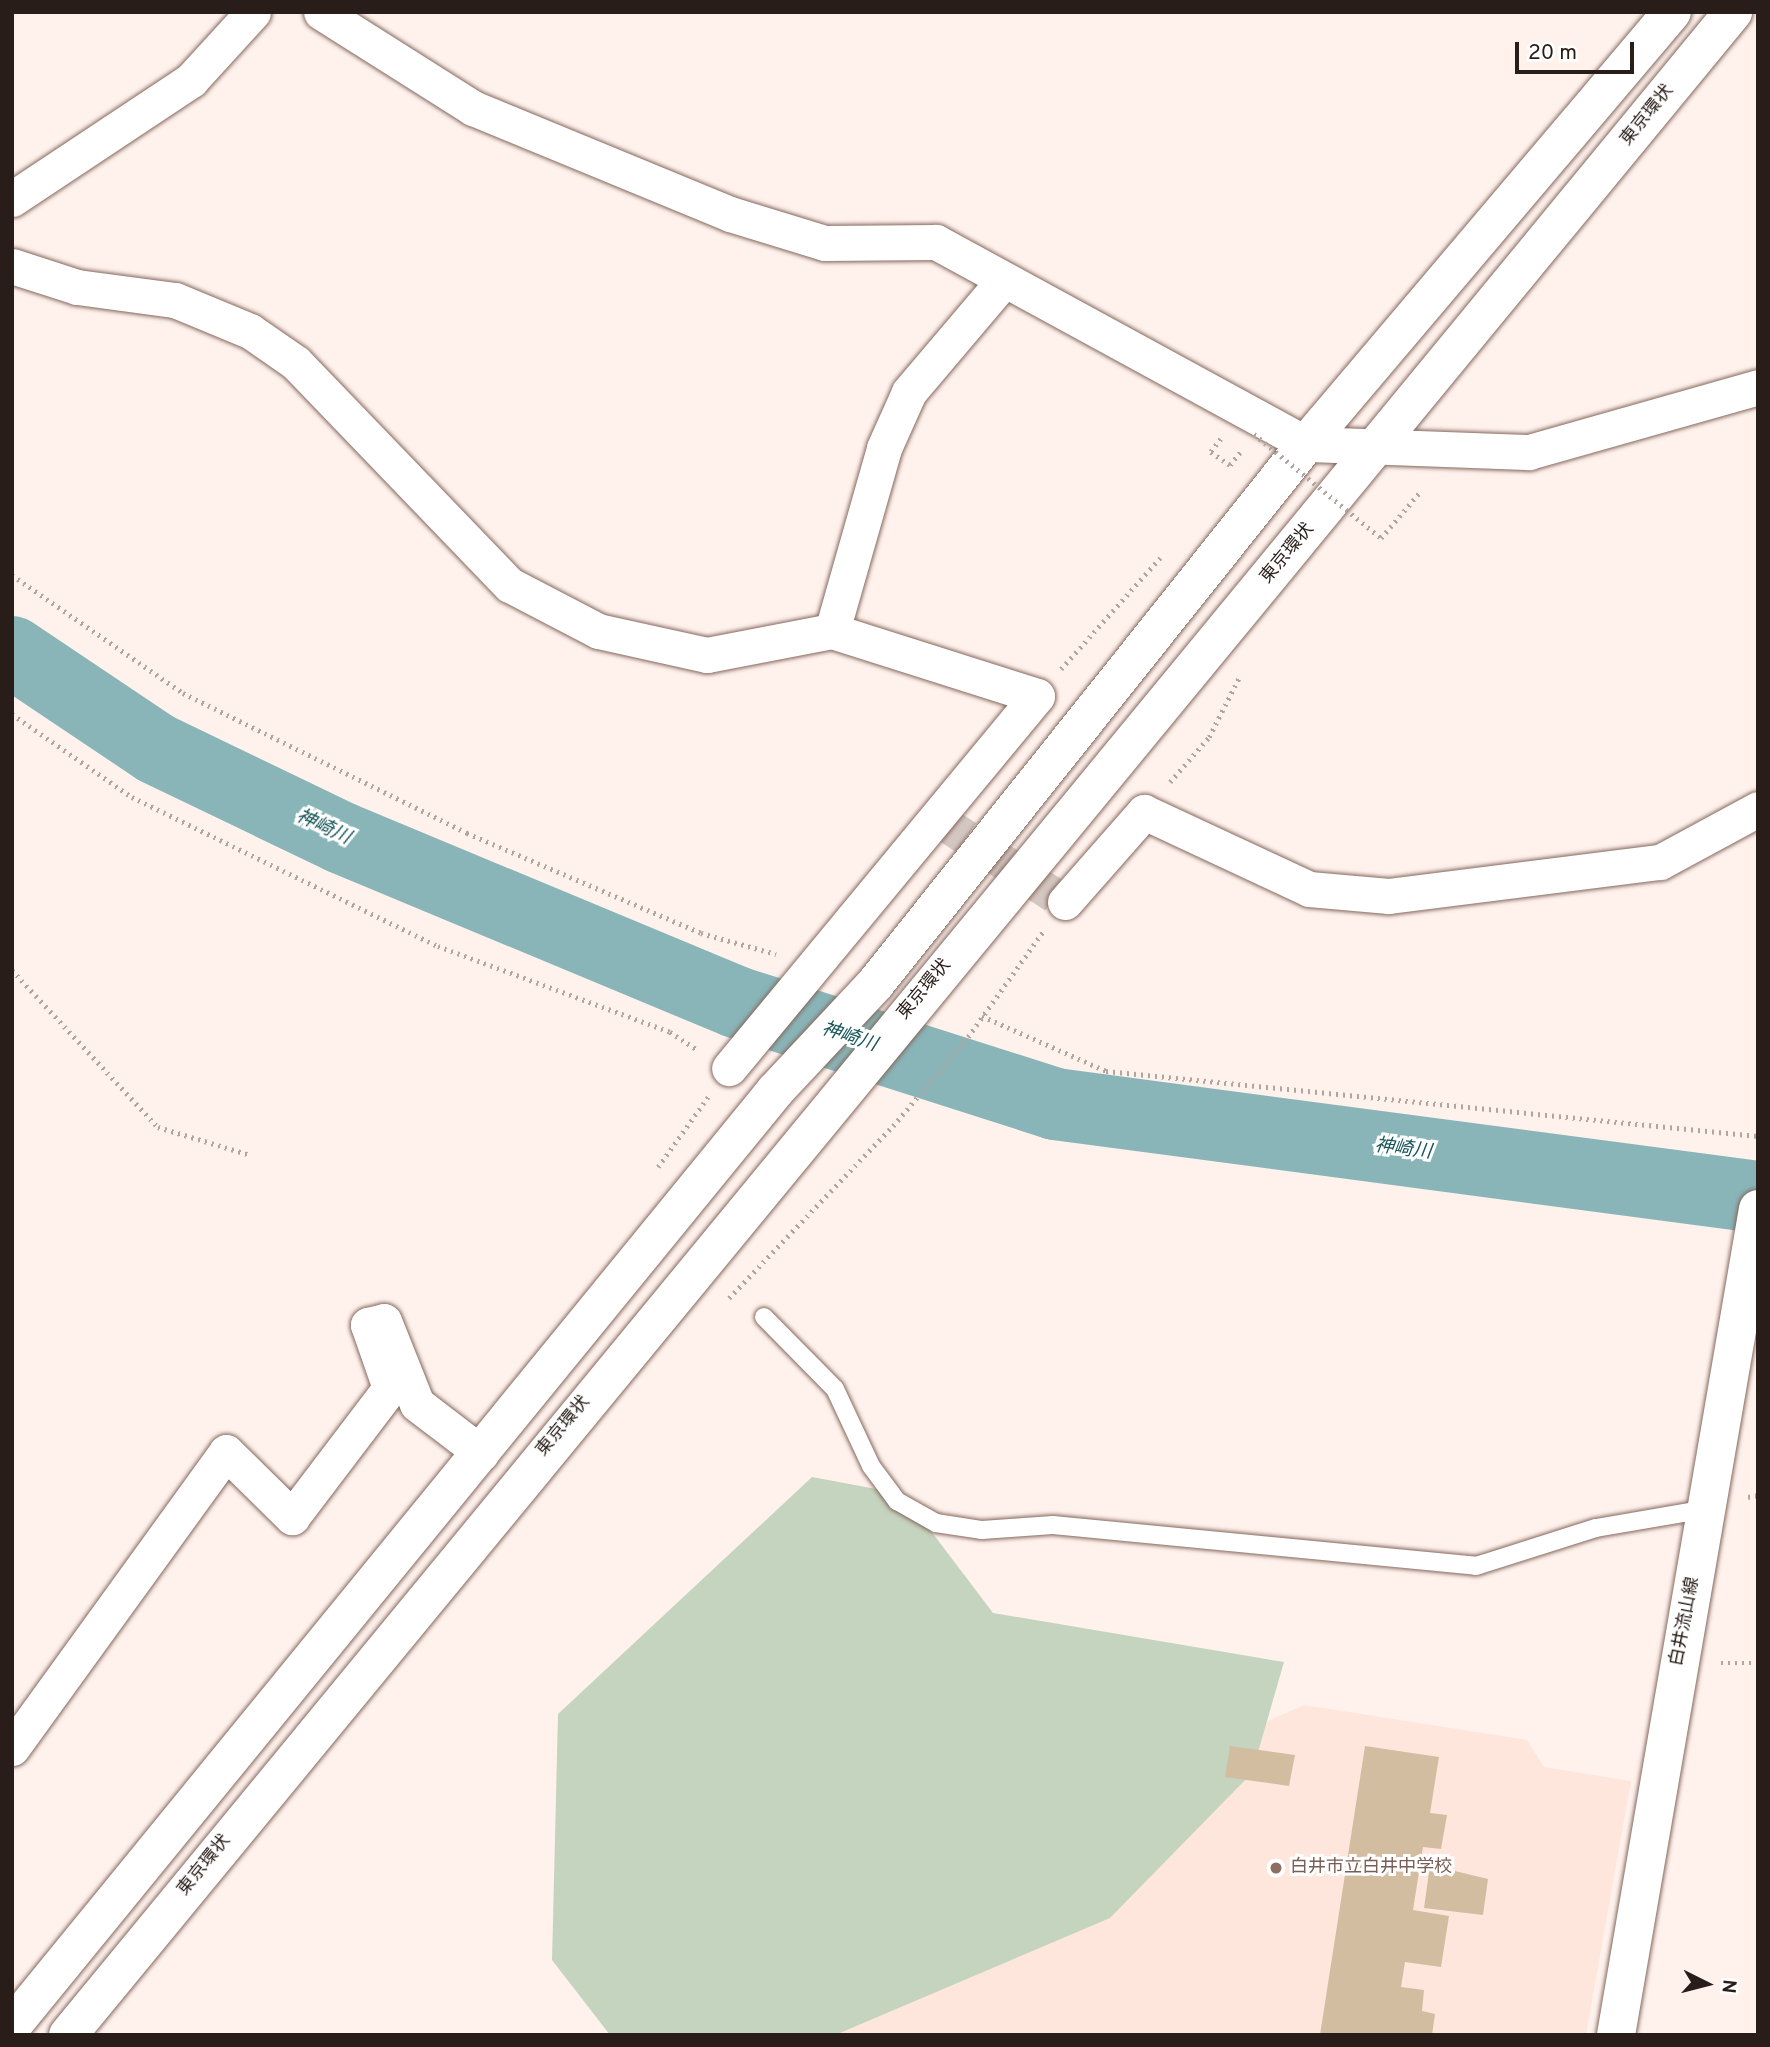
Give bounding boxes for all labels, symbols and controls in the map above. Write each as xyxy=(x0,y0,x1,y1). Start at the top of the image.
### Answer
scale bar xyxy=(1518,28,1637,72)
text: 20 m xyxy=(1528,40,1577,67)
street label: 東京環状 xyxy=(1617,81,1679,151)
street label: 東京環状 xyxy=(1257,519,1319,589)
water label: 神崎川 xyxy=(292,806,354,850)
street label: 東京環状 xyxy=(894,955,956,1025)
water label: 神崎川 xyxy=(818,1018,880,1058)
water label: 神崎川 xyxy=(1373,1135,1433,1165)
street label: 東京環状 xyxy=(533,1392,595,1462)
street label: 白井流山線 xyxy=(1667,1576,1705,1668)
street label: 東京環状 xyxy=(174,1831,236,1901)
place label: 白井市立白井中学校 xyxy=(1290,1857,1452,1879)
marker: 白井市立白井中学校 xyxy=(1268,1860,1284,1876)
north arrow xyxy=(1672,1949,1742,2019)
text: N xyxy=(1715,1978,1741,1994)

